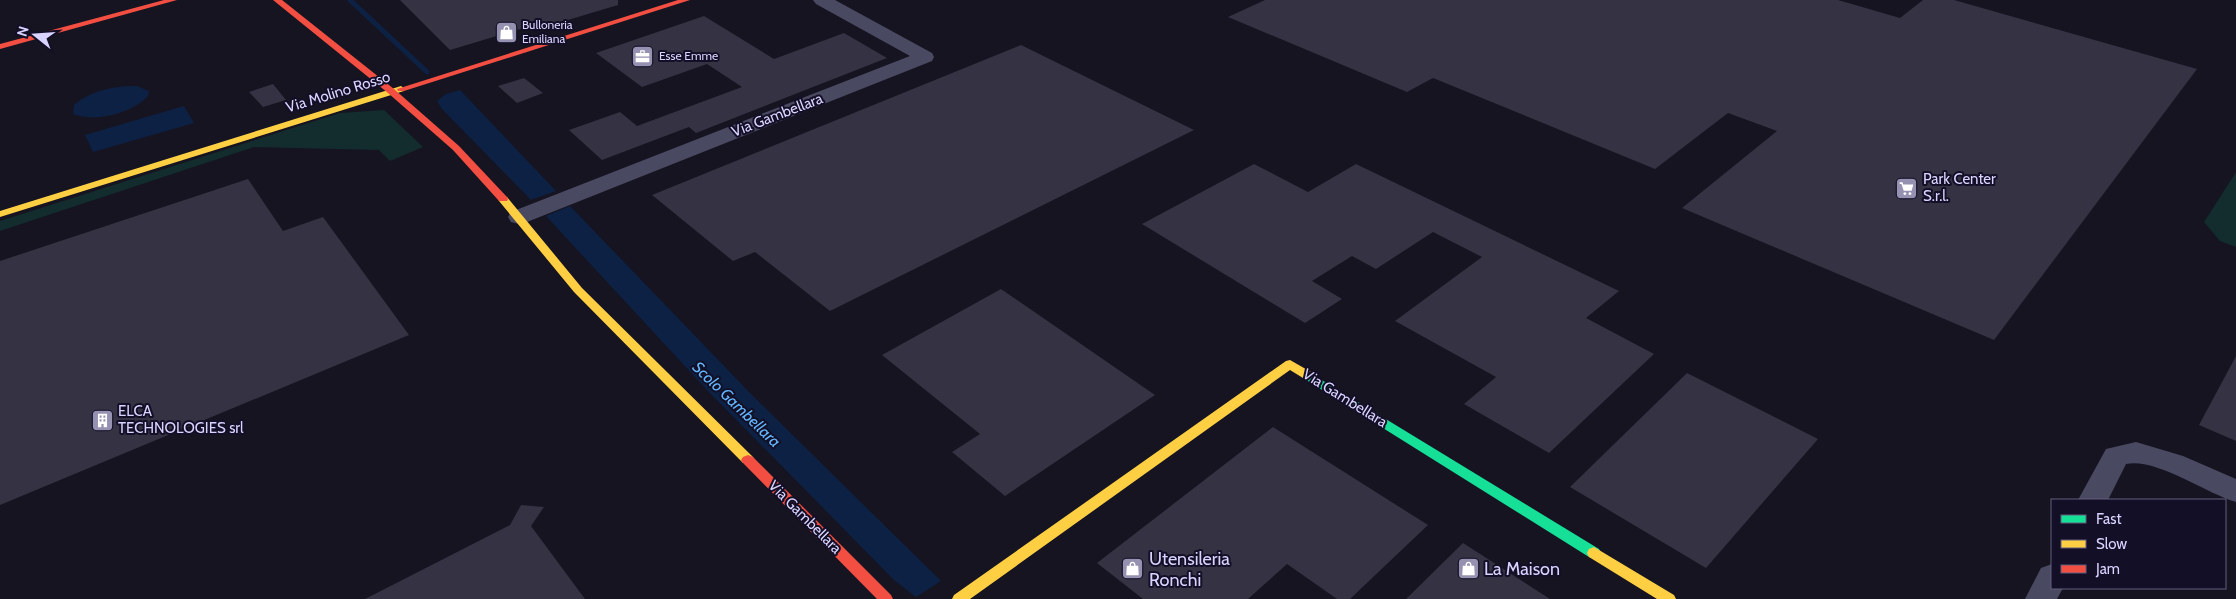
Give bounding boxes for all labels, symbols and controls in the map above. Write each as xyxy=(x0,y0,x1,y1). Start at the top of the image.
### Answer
north arrow xyxy=(10,10,60,60)
place label: Bulloneria Emiliana xyxy=(522,17,573,46)
shop icon: Bulloneria Emiliana xyxy=(494,20,518,44)
text: N xyxy=(13,24,33,39)
office icon: Esse Emme xyxy=(631,44,655,68)
place label: Esse Emme xyxy=(659,48,718,63)
street label: Via Molino Rosso xyxy=(284,68,392,116)
street label: Via Gambellara xyxy=(729,89,826,141)
place label: Park Center S.r.l. xyxy=(1923,170,1996,205)
supermarket icon: Park Center S.r.l. xyxy=(1895,176,1919,200)
water label: Scolo Gambellara xyxy=(689,358,785,451)
street label: Via Gambellara xyxy=(1299,365,1391,432)
place label: ELCA TECHNOLOGIES srl xyxy=(118,402,244,437)
building icon: ELCA TECHNOLOGIES srl xyxy=(90,408,114,432)
street label: Via Gambellara xyxy=(765,477,846,558)
legend xyxy=(2051,499,2226,589)
text: Fast xyxy=(2096,510,2121,528)
text: Slow xyxy=(2096,535,2127,553)
place label: Utensileria Ronchi xyxy=(1149,548,1230,591)
shop icon: Utensileria Ronchi xyxy=(1121,557,1145,581)
shop icon: La Maison xyxy=(1456,557,1480,581)
place label: La Maison xyxy=(1484,558,1560,580)
text: Jam xyxy=(2095,560,2120,578)

